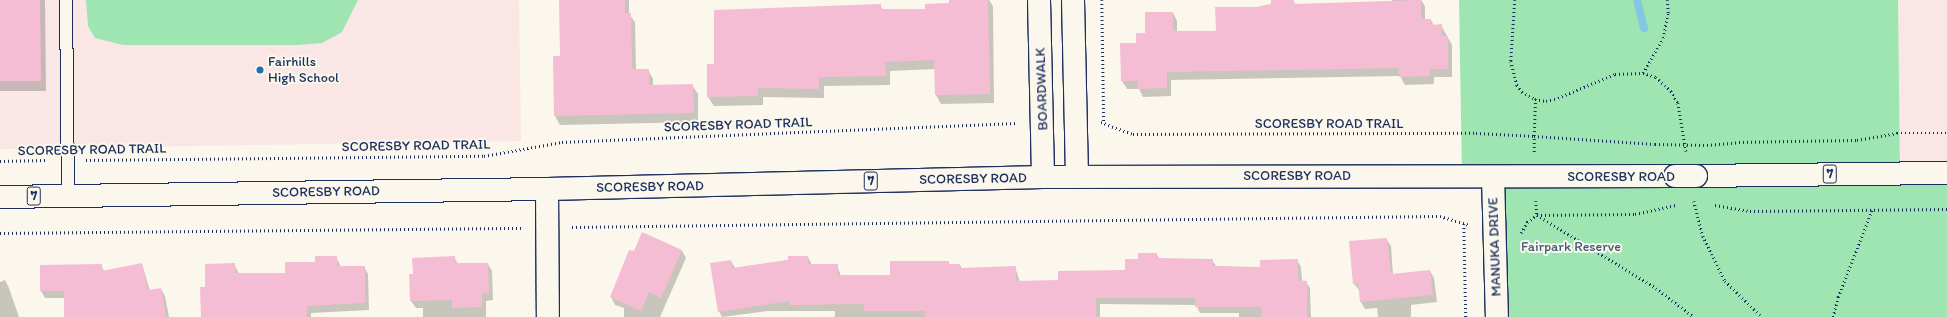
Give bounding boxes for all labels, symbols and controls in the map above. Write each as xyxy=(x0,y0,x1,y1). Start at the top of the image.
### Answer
street label: BOARDWALK xyxy=(1032,47,1052,131)
place label: Fairhills High School xyxy=(268,54,339,86)
marker: Fairhills High School xyxy=(255,65,265,75)
street label: SCORESBY ROAD TRAIL xyxy=(664,114,812,136)
street label: SCORESBY ROAD TRAIL xyxy=(1255,116,1403,132)
street label: SCORESBY ROAD TRAIL xyxy=(342,136,490,156)
street label: SCORESBY ROAD TRAIL xyxy=(18,140,166,160)
road number: 7 xyxy=(1822,163,1838,185)
street label: SCORESBY ROAD xyxy=(1243,168,1351,184)
street label: SCORESBY ROAD xyxy=(1567,169,1675,185)
road number: 7 xyxy=(863,170,879,192)
street label: SCORESBY ROAD xyxy=(919,170,1027,188)
street label: SCORESBY ROAD xyxy=(596,178,704,196)
street label: SCORESBY ROAD xyxy=(272,183,380,201)
road number: 7 xyxy=(26,185,42,207)
street label: MANUKA DRIVE xyxy=(1485,197,1505,297)
park label: Fairpark Reserve xyxy=(1521,239,1621,255)

